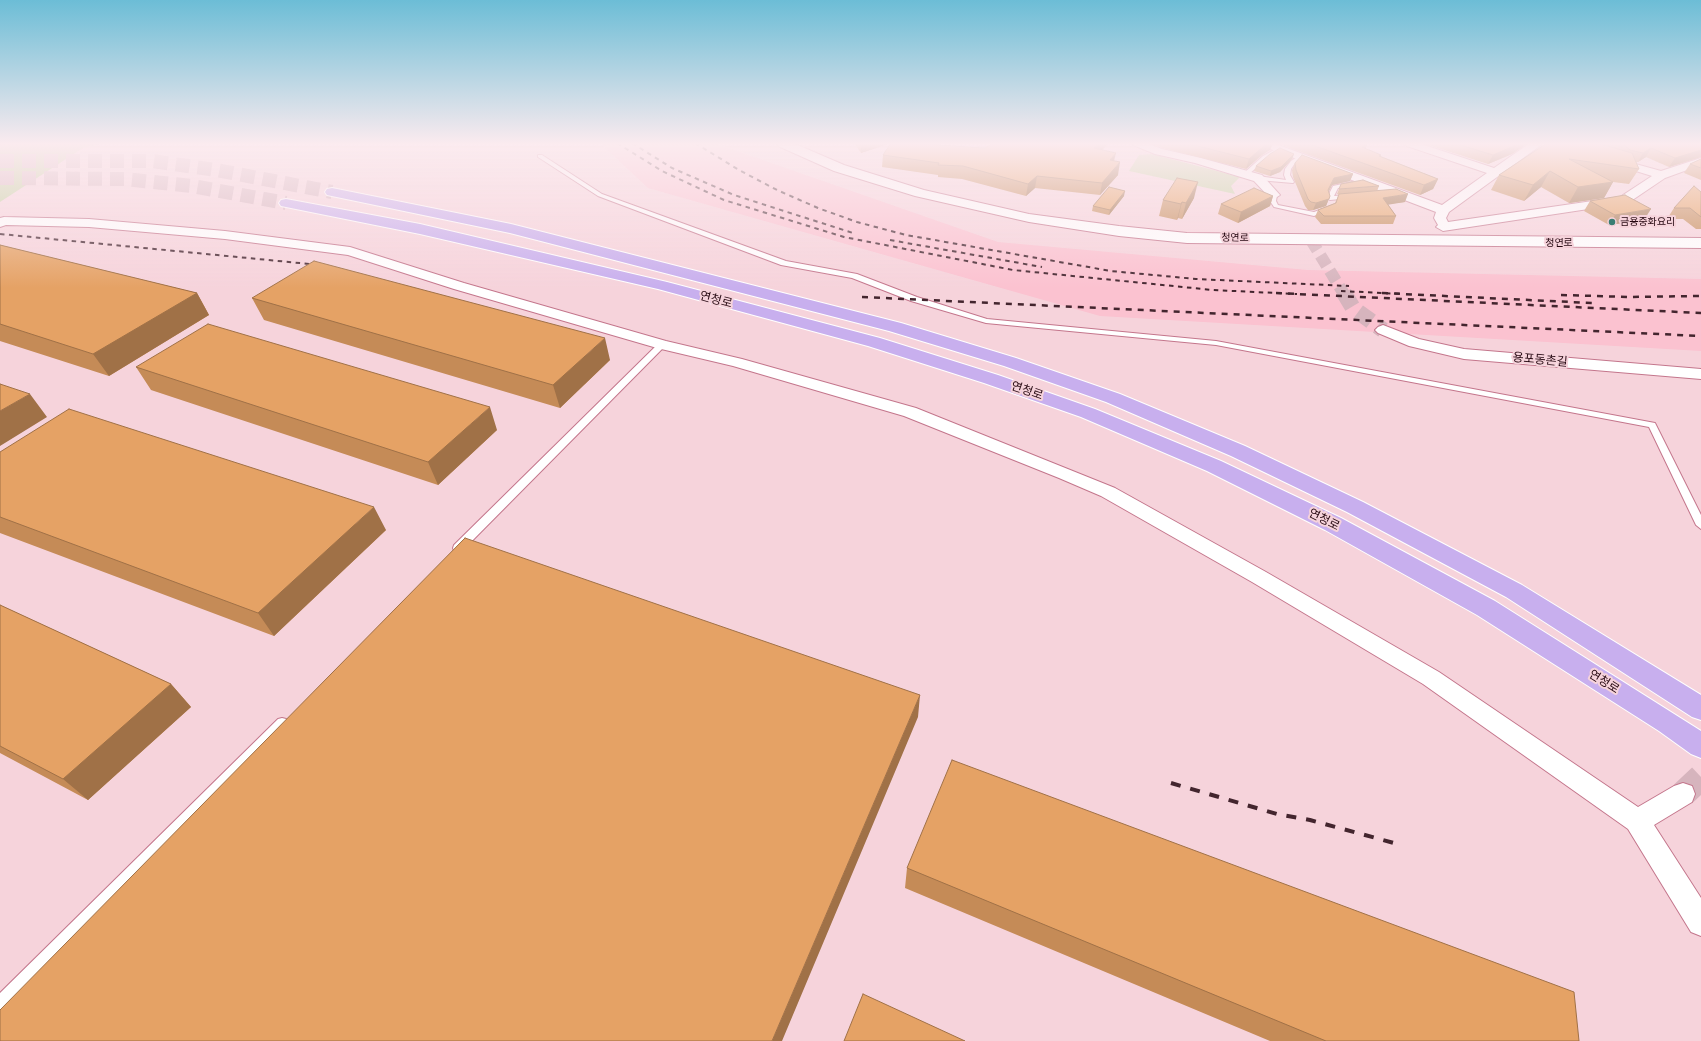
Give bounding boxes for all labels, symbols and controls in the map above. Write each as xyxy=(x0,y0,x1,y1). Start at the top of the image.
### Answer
place label: 금용중화요리 xyxy=(1620,216,1675,228)
marker: 금용중화요리 xyxy=(1607,217,1617,227)
street label: 청연로 xyxy=(1221,232,1249,244)
street label: 청연로 xyxy=(1545,237,1573,249)
street label: 연청로 xyxy=(698,289,734,311)
street label: 용포동촌길 xyxy=(1512,350,1568,370)
street label: 연청로 xyxy=(1009,379,1045,403)
street label: 연청로 xyxy=(1306,506,1342,534)
street label: 연청로 xyxy=(1586,667,1622,697)

